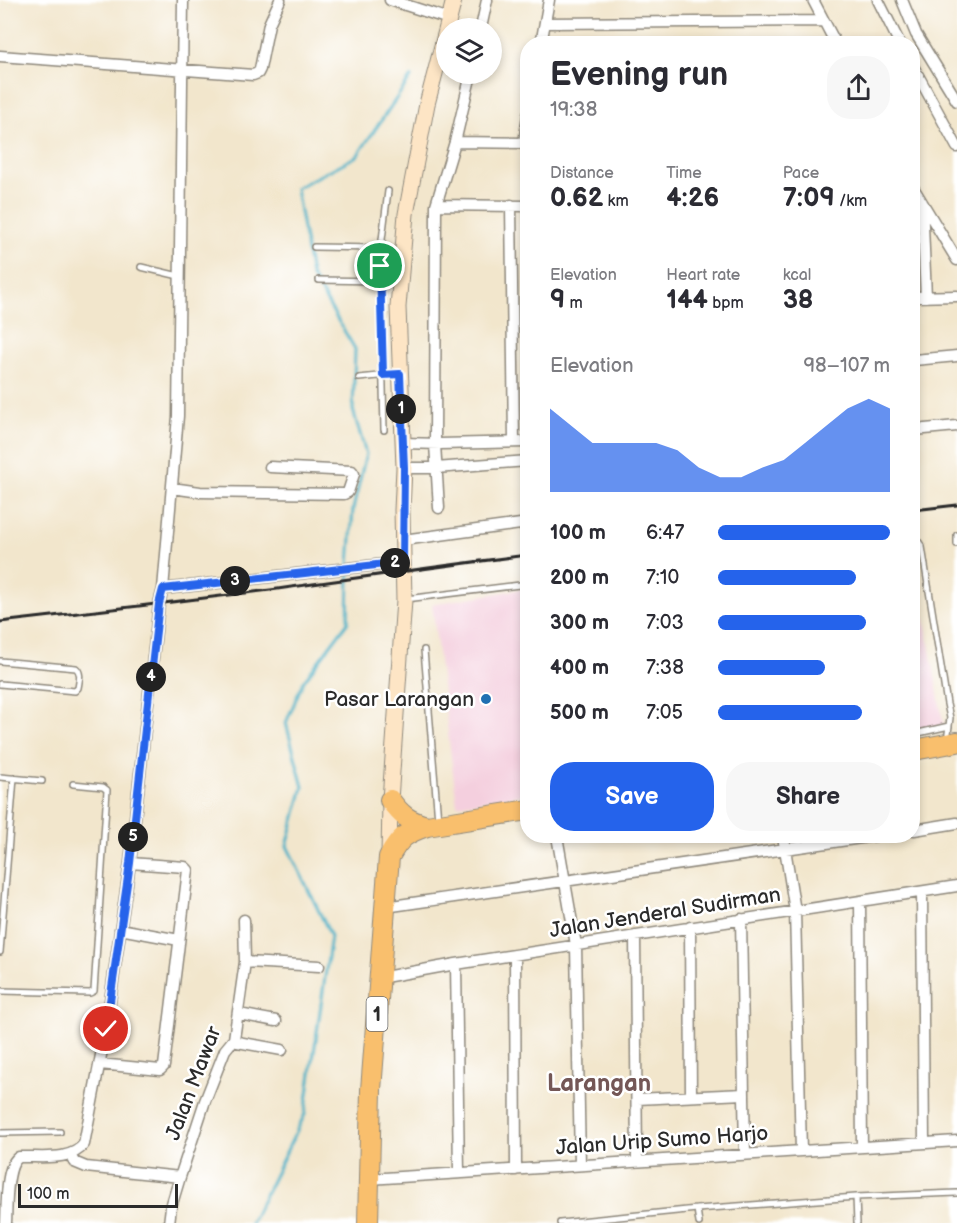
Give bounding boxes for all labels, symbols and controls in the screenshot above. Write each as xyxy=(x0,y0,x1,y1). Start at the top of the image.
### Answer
map controls xyxy=(436,18,502,84)
button: layers xyxy=(436,18,502,84)
text: Evening run xyxy=(550,55,728,95)
button: share xyxy=(827,56,890,119)
text: 19:38 xyxy=(550,98,597,122)
text: Distance xyxy=(550,164,614,183)
text: Time xyxy=(666,164,702,183)
text: Pace xyxy=(783,164,819,183)
text: 0.62 xyxy=(550,183,603,214)
text: 4:26 xyxy=(666,183,719,214)
text: 7:09 xyxy=(783,183,835,214)
text: km xyxy=(603,192,629,211)
text: /km xyxy=(835,192,867,211)
pin xyxy=(354,240,405,291)
icon: arrive xyxy=(363,249,396,282)
text: Elevation xyxy=(550,266,617,285)
text: Heart rate xyxy=(666,266,740,285)
text: kcal xyxy=(783,266,811,285)
text: 9 xyxy=(550,285,565,316)
text: 144 xyxy=(666,285,708,316)
text: 38 xyxy=(783,285,813,316)
text: m xyxy=(565,294,583,313)
text: bpm xyxy=(708,294,744,313)
text: Elevation xyxy=(550,354,633,378)
text: 98–107 m xyxy=(804,354,890,378)
pin: 1 xyxy=(386,394,416,424)
text: 1 xyxy=(398,399,404,418)
text: 100 m xyxy=(550,521,606,545)
text: 6:47 xyxy=(646,521,684,545)
pin: 2 xyxy=(380,548,410,578)
text: 2 xyxy=(390,553,400,572)
pin: 3 xyxy=(220,566,250,596)
text: 200 m xyxy=(550,566,609,590)
text: 7:10 xyxy=(646,566,679,590)
text: 3 xyxy=(230,571,240,590)
text: 300 m xyxy=(550,611,609,635)
text: 7:03 xyxy=(646,611,684,635)
text: 400 m xyxy=(550,656,609,680)
text: 7:38 xyxy=(646,656,684,680)
pin: 4 xyxy=(136,662,166,692)
text: 4 xyxy=(146,667,156,686)
place label: Pasar Larangan xyxy=(324,687,474,712)
marker: Pasar Larangan xyxy=(479,692,493,706)
text: 500 m xyxy=(550,701,609,725)
text: 7:05 xyxy=(646,701,683,725)
button: Save xyxy=(550,762,714,831)
button: Share xyxy=(726,762,890,831)
pin: 5 xyxy=(118,822,148,852)
text: 5 xyxy=(128,827,138,846)
street label: Jalan Jenderal Sudirman xyxy=(548,882,782,943)
road number: 1 xyxy=(366,997,388,1031)
pin xyxy=(80,1003,131,1054)
icon: check xyxy=(89,1012,122,1045)
street label: Jalan Mawar xyxy=(160,1022,227,1144)
district label: Larangan xyxy=(547,1069,651,1098)
street label: Jalan Urip Sumo Harjo xyxy=(555,1121,769,1160)
scale bar xyxy=(18,1181,178,1208)
text: 100 m xyxy=(27,1185,70,1204)

